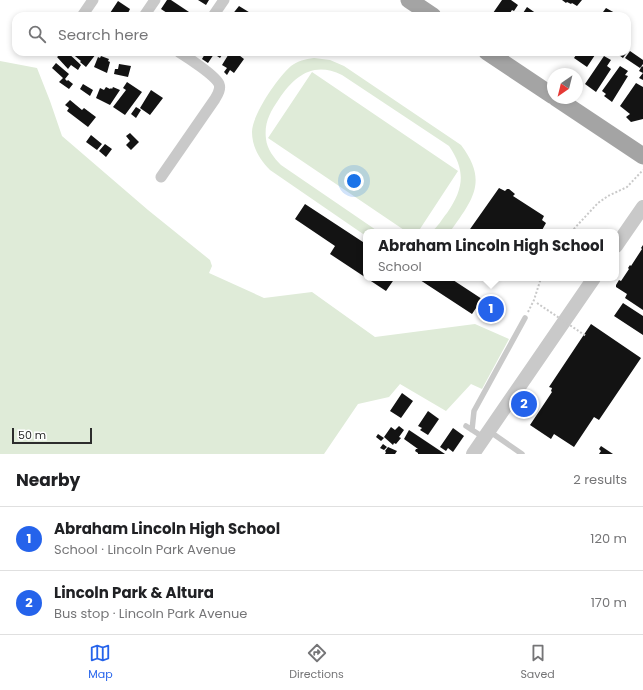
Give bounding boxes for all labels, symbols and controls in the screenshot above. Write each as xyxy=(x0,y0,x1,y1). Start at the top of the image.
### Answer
search box xyxy=(12,12,631,56)
icon: search xyxy=(26,23,48,45)
text: Search here xyxy=(58,24,148,45)
north arrow xyxy=(547,68,583,104)
your location xyxy=(344,171,364,191)
popup xyxy=(363,229,619,281)
text: Abraham Lincoln High School xyxy=(378,235,604,256)
text: School xyxy=(378,257,422,276)
pin: 1 xyxy=(478,294,504,324)
pin: 2 xyxy=(511,389,537,419)
scale bar xyxy=(12,426,92,445)
text: 50 m xyxy=(18,427,46,443)
text: Nearby xyxy=(16,468,80,492)
text: 2 results xyxy=(573,470,627,489)
text: Abraham Lincoln High School xyxy=(54,518,280,539)
text: 1 xyxy=(27,529,31,548)
text: 120 m xyxy=(590,529,627,548)
text: School · Lincoln Park Avenue xyxy=(54,540,236,559)
text: Lincoln Park & Altura xyxy=(54,582,214,603)
text: 2 xyxy=(25,593,33,612)
text: 170 m xyxy=(591,593,627,612)
text: Bus stop · Lincoln Park Avenue xyxy=(54,604,247,623)
tab: Map xyxy=(88,642,113,683)
tab: Directions xyxy=(289,642,344,683)
tab: Saved xyxy=(520,642,555,683)

